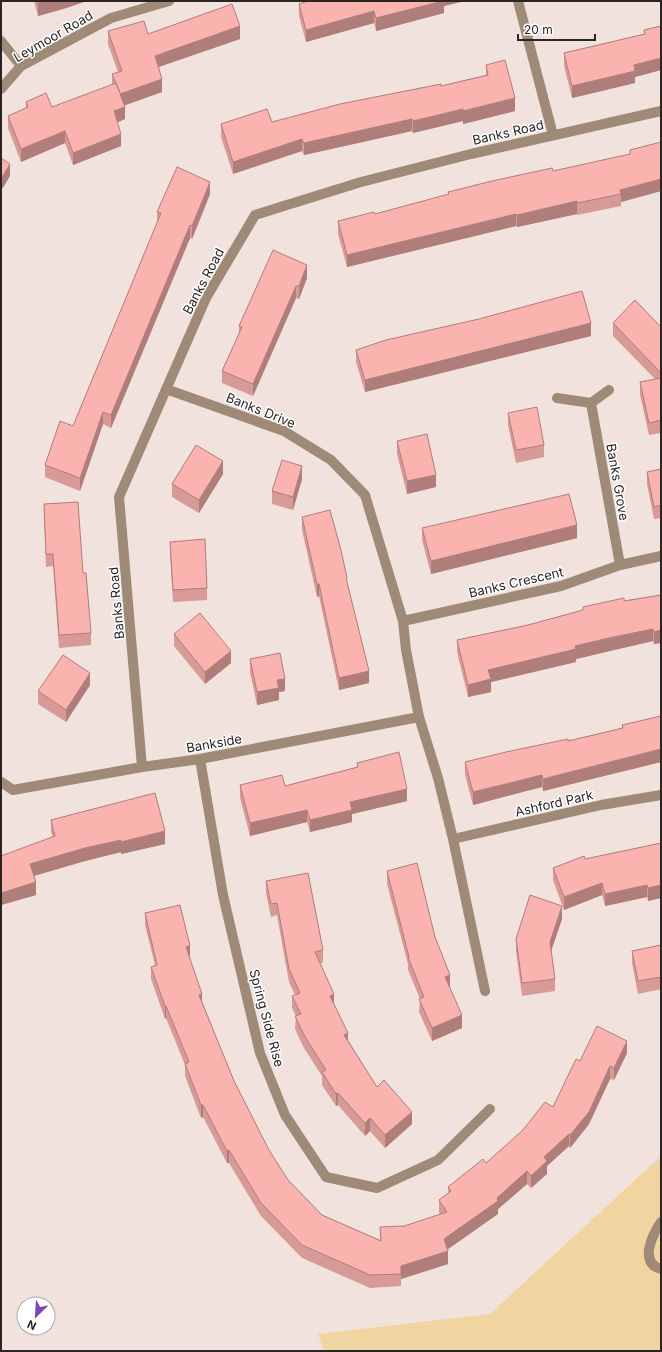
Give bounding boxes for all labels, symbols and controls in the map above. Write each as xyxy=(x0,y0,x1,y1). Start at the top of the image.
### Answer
street label: Leymoor Road xyxy=(11,7,95,65)
scale bar xyxy=(518,16,595,42)
text: 20 m xyxy=(524,22,553,37)
street label: Banks Road xyxy=(471,116,545,148)
street label: Banks Road xyxy=(179,245,227,317)
street label: Banks Drive xyxy=(224,389,298,431)
street label: Banks Grove xyxy=(603,442,633,522)
street label: Banks Crescent xyxy=(467,563,565,601)
street label: Banks Road xyxy=(105,566,127,640)
street label: Bankside xyxy=(185,730,243,756)
street label: Ashford Park xyxy=(513,786,595,820)
street label: Spring Side Rise xyxy=(246,967,288,1069)
north arrow xyxy=(16,1296,56,1336)
text: N xyxy=(25,1317,39,1333)

